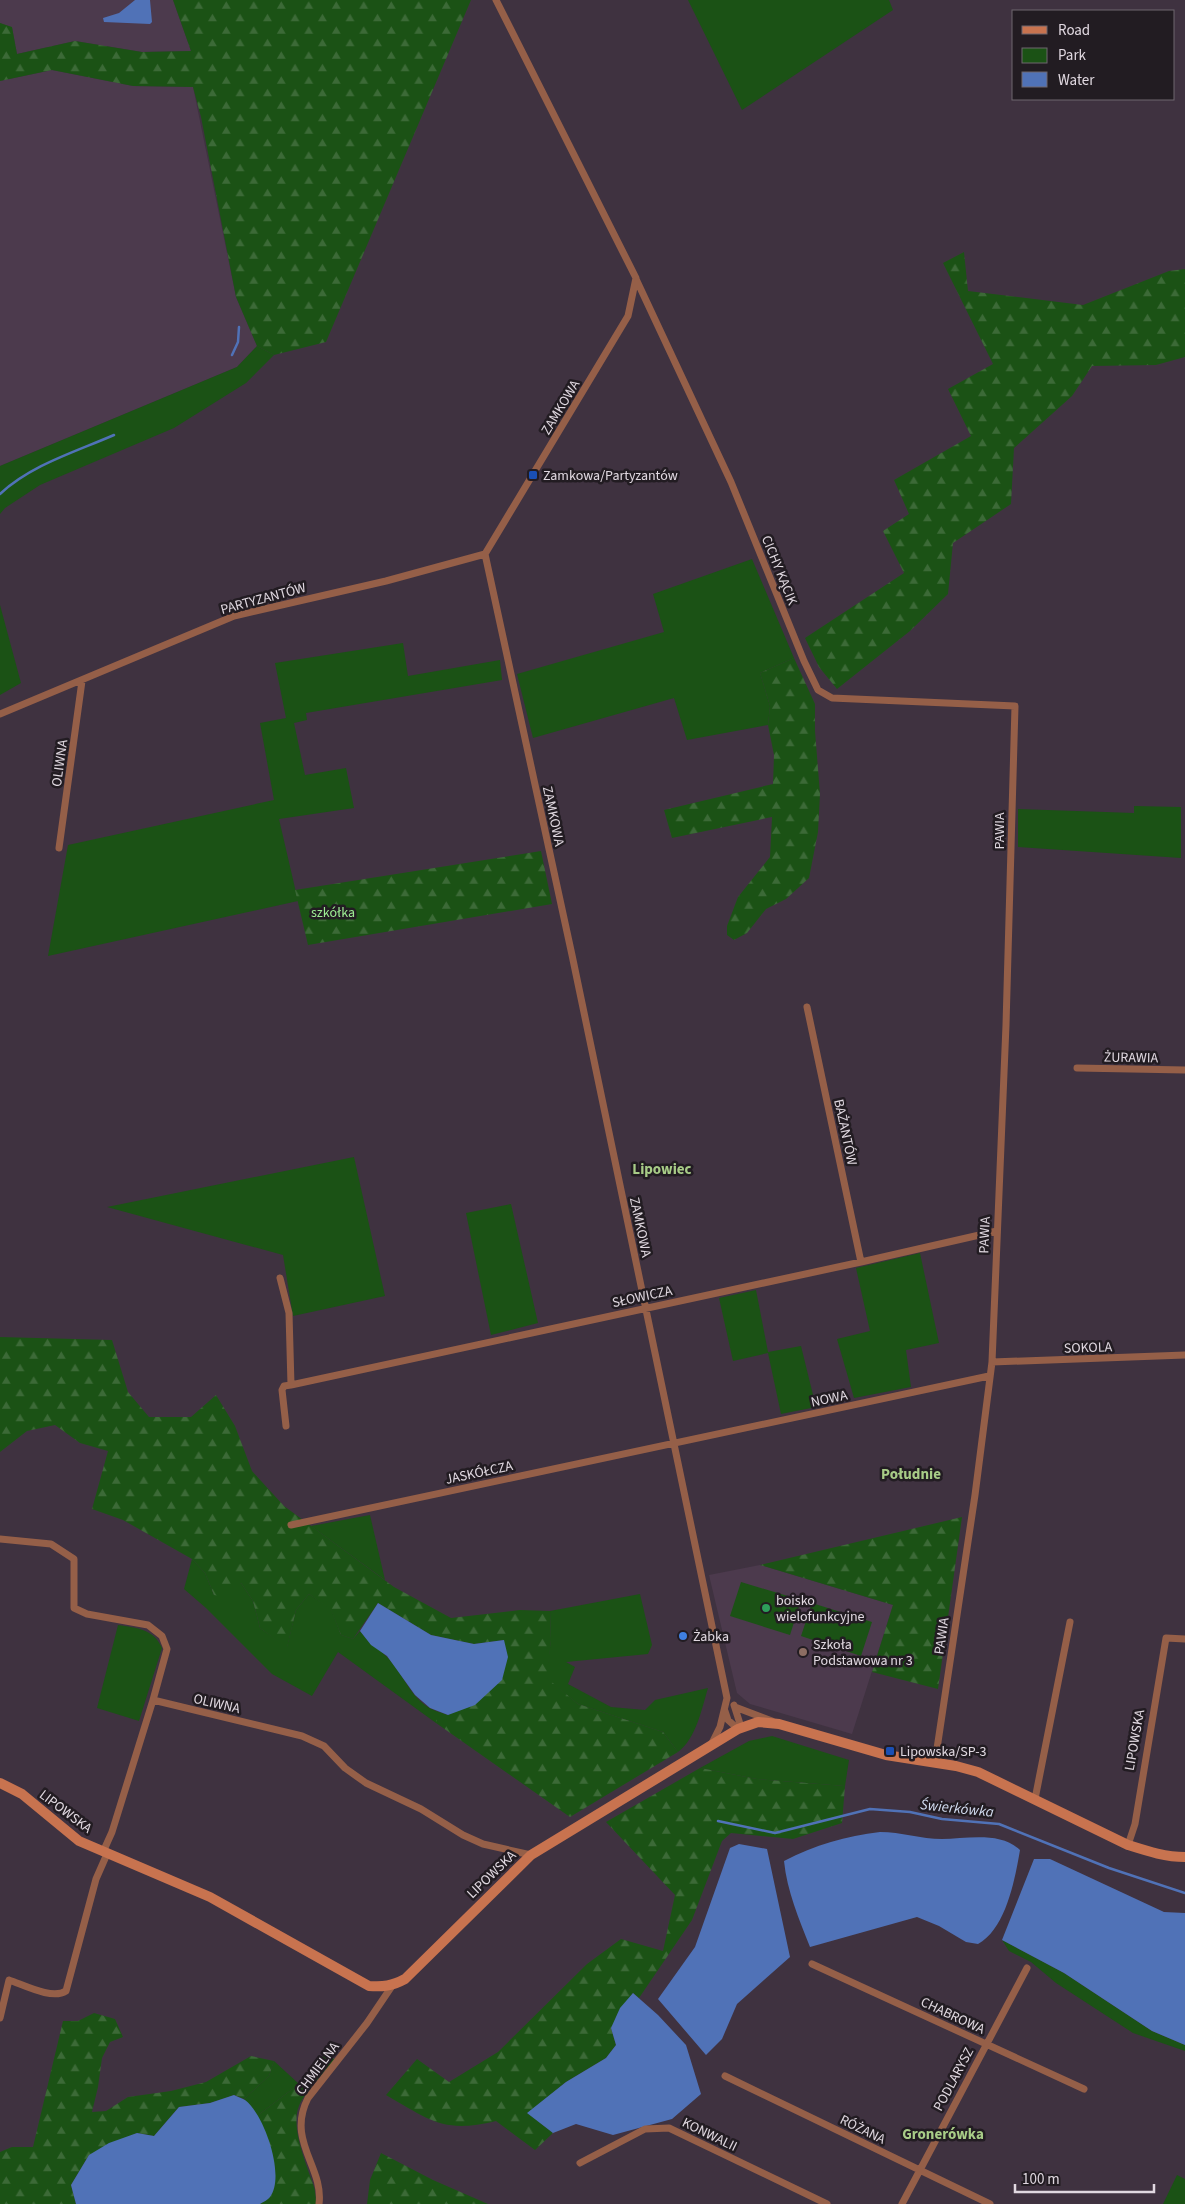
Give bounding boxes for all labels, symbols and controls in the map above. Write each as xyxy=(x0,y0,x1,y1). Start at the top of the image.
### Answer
legend xyxy=(1012,10,1175,100)
text: Road xyxy=(1058,20,1090,41)
text: Park xyxy=(1058,45,1087,66)
text: Water xyxy=(1058,70,1095,91)
street label: ZAMKOWA xyxy=(537,376,585,439)
place label: Zamkowa/Partyzantów xyxy=(543,466,678,486)
marker: Zamkowa/Partyzantów xyxy=(527,469,539,481)
street label: CICHY KĄCIK xyxy=(756,533,802,609)
street label: PARTYZANTÓW xyxy=(218,578,308,620)
street label: OLIWNA xyxy=(47,738,73,788)
street label: ZAMKOWA xyxy=(537,784,569,848)
street label: PAWIA xyxy=(990,812,1010,850)
park label: szkółka xyxy=(311,903,355,923)
street label: ŻURAWIA xyxy=(1104,1048,1159,1068)
street label: BAŻANTÓW xyxy=(828,1097,862,1167)
district label: Lipowiec xyxy=(632,1159,692,1180)
street label: ZAMKOWA xyxy=(624,1195,656,1259)
street label: PAWIA xyxy=(974,1216,996,1254)
street label: SŁOWICZA xyxy=(610,1281,674,1313)
street label: SOKOLA xyxy=(1064,1337,1113,1359)
street label: NOWA xyxy=(809,1385,850,1413)
street label: JASKÓŁCZA xyxy=(444,1456,515,1490)
district label: Południe xyxy=(881,1464,941,1485)
place label: boisko wielofunkcyjne xyxy=(776,1591,865,1627)
marker: boisko wielofunkcyjne xyxy=(760,1602,772,1614)
street label: PAWIA xyxy=(930,1616,955,1656)
place label: Żabka xyxy=(693,1627,729,1647)
marker: Żabka xyxy=(677,1630,689,1642)
place label: Szkoła Podstawowa nr 3 xyxy=(813,1635,913,1671)
marker: Szkoła Podstawowa nr 3 xyxy=(797,1646,809,1658)
street label: OLIWNA xyxy=(191,1689,243,1719)
street label: LIPOWSKA xyxy=(1120,1708,1150,1772)
place label: Lipowska/SP-3 xyxy=(900,1742,987,1762)
marker: Lipowska/SP-3 xyxy=(884,1745,896,1757)
street label: LIPOWSKA xyxy=(35,1785,96,1839)
water label: Świerkówka xyxy=(919,1794,995,1823)
street label: LIPOWSKA xyxy=(463,1846,521,1903)
street label: CHABROWA xyxy=(917,1992,988,2040)
street label: CHMIELNA xyxy=(291,2038,345,2099)
street label: PODLARYSZ xyxy=(929,2044,979,2115)
street label: RÓŻANA xyxy=(836,2110,889,2150)
street label: KONWALII xyxy=(679,2113,740,2157)
district label: Gronerówka xyxy=(902,2124,984,2145)
scale bar xyxy=(1015,2162,1154,2194)
text: 100 m xyxy=(1022,2169,1060,2190)

